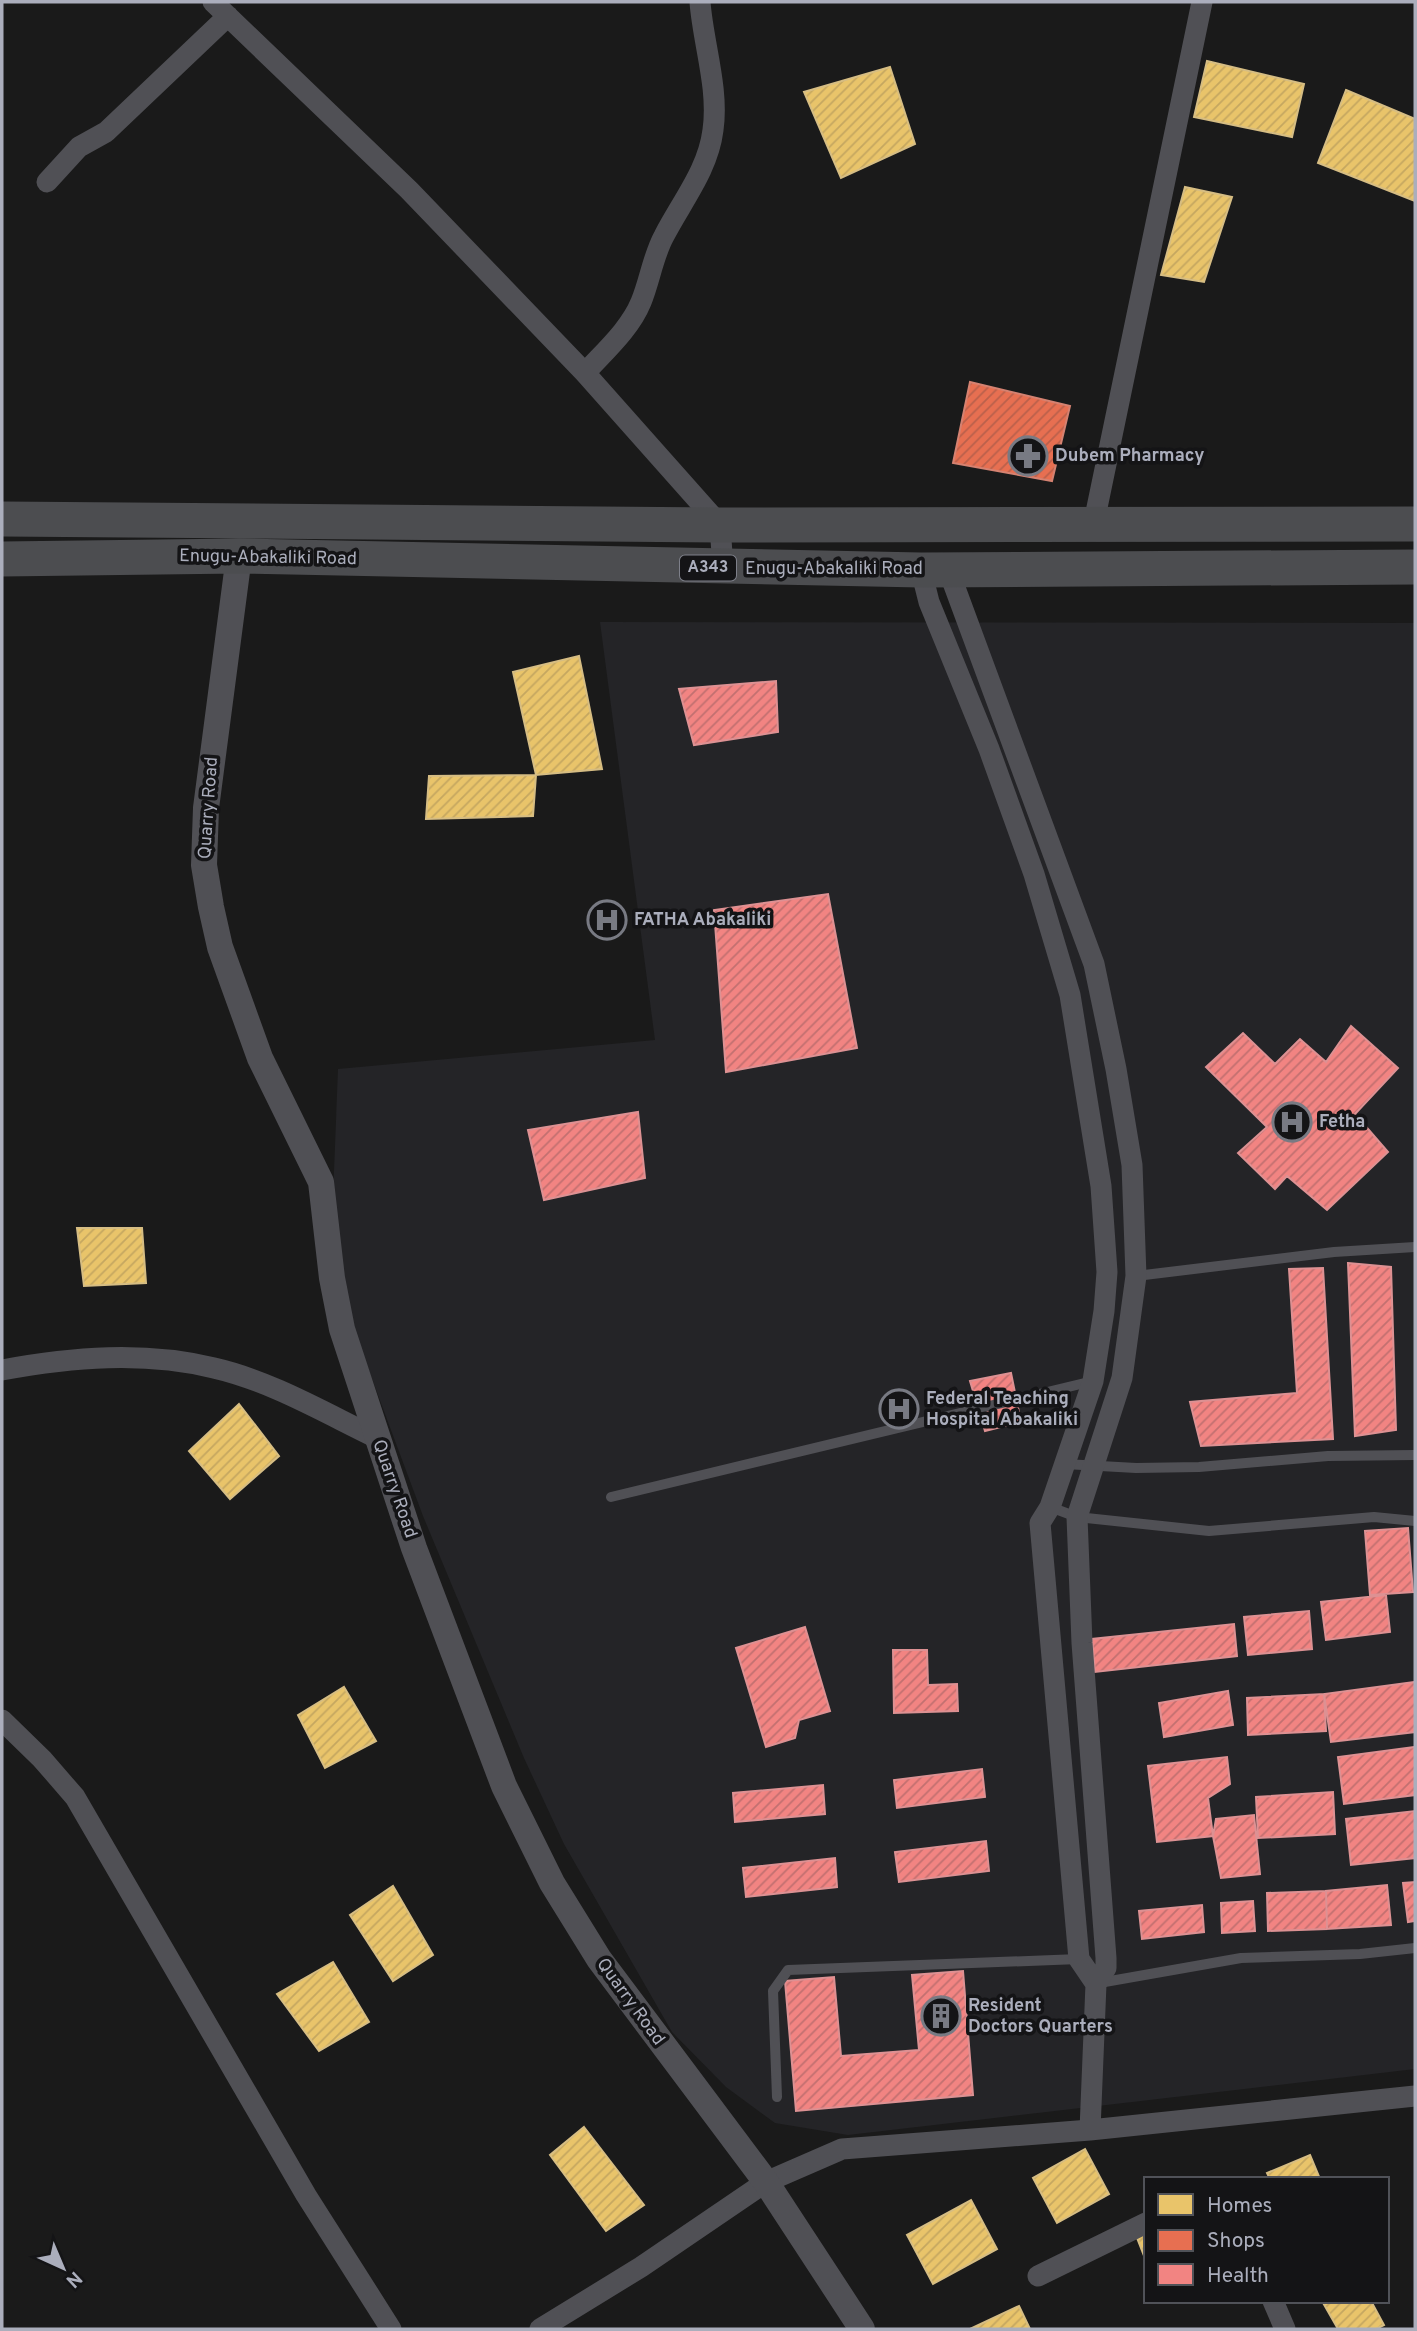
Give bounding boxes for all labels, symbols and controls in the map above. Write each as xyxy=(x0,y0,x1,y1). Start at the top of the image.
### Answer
pharmacy icon: Dubem Pharmacy xyxy=(1007,435,1049,477)
place label: Dubem Pharmacy xyxy=(1055,445,1205,468)
street label: Enugu-Abakaliki Road xyxy=(179,545,357,571)
road number: A343 xyxy=(680,555,736,580)
street label: Enugu-Abakaliki Road xyxy=(745,558,923,581)
street label: Quarry Road xyxy=(194,756,224,860)
hospital icon: FATHA Abakaliki xyxy=(586,899,628,941)
place label: FATHA Abakaliki xyxy=(634,909,771,932)
hospital icon: Fetha xyxy=(1271,1101,1313,1143)
place label: Fetha xyxy=(1319,1111,1365,1134)
hospital icon: Federal Teaching Hospital Abakaliki xyxy=(878,1388,920,1430)
place label: Federal Teaching Hospital Abakaliki xyxy=(926,1388,1078,1432)
street label: Quarry Road xyxy=(366,1437,422,1541)
street label: Quarry Road xyxy=(591,1954,669,2050)
building icon: Resident Doctors Quarters xyxy=(920,1995,962,2037)
place label: Resident Doctors Quarters xyxy=(968,1995,1113,2039)
legend xyxy=(1144,2177,1389,2303)
text: Homes xyxy=(1207,2193,1272,2220)
text: Shops xyxy=(1207,2228,1265,2255)
north arrow xyxy=(28,2233,98,2303)
text: Health xyxy=(1207,2263,1269,2290)
text: N xyxy=(60,2265,87,2292)

